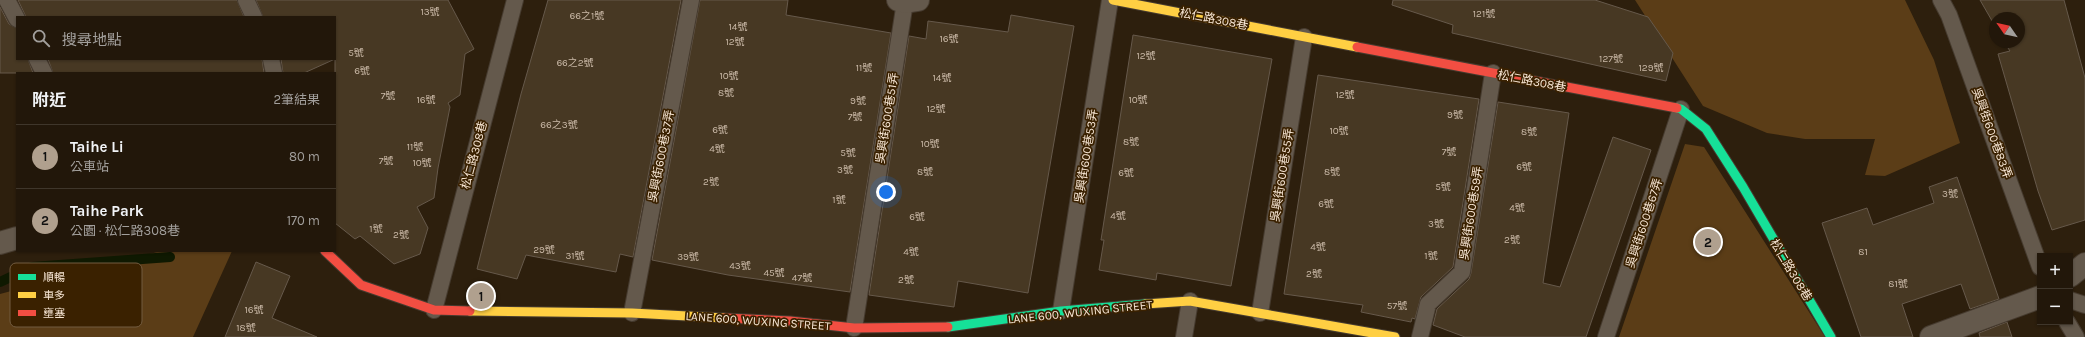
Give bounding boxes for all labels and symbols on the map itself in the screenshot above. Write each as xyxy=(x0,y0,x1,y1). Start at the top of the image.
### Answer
street label: 松仁路308巷 xyxy=(1179,5,1249,33)
house number: 13號 xyxy=(420,6,440,18)
house number: 121號 xyxy=(1473,8,1495,20)
house number: 66之1號 xyxy=(570,10,604,22)
north arrow xyxy=(1989,12,2025,48)
house number: 14號 xyxy=(729,21,747,33)
house number: 16號 xyxy=(939,33,959,45)
house number: 12號 xyxy=(725,36,745,48)
house number: 5號 xyxy=(348,47,364,59)
house number: 12號 xyxy=(1136,50,1156,62)
house number: 127號 xyxy=(1599,53,1623,65)
house number: 66之2號 xyxy=(556,57,594,69)
house number: 11號 xyxy=(856,62,872,74)
house number: 129號 xyxy=(1639,62,1663,74)
house number: 6號 xyxy=(354,65,370,77)
street label: 松仁路308巷 xyxy=(1497,67,1567,95)
house number: 10號 xyxy=(719,70,739,82)
street label: 吳興街600巷51弄 xyxy=(873,72,901,164)
house number: 14號 xyxy=(933,72,951,84)
street label: 吳興街600巷83弄 xyxy=(1969,86,2015,180)
house number: 8號 xyxy=(718,87,734,99)
house number: 12號 xyxy=(1335,89,1355,101)
house number: 7號 xyxy=(381,90,395,102)
house number: 16號 xyxy=(416,94,436,106)
house number: 10號 xyxy=(1128,94,1148,106)
house number: 9號 xyxy=(850,95,866,107)
house number: 12號 xyxy=(926,103,946,115)
street label: 吳興街600巷53弄 xyxy=(1072,108,1100,204)
street label: 吳興街600巷37弄 xyxy=(645,109,677,203)
house number: 9號 xyxy=(1447,109,1463,121)
house number: 7號 xyxy=(848,111,862,123)
house number: 66之3號 xyxy=(540,119,578,131)
street label: 松仁路308巷 xyxy=(458,120,490,190)
house number: 6號 xyxy=(712,124,728,136)
house number: 10號 xyxy=(1329,125,1349,137)
house number: 8號 xyxy=(1521,126,1537,138)
street label: 吳興街600巷55弄 xyxy=(1268,127,1296,223)
house number: 8號 xyxy=(1123,136,1139,148)
house number: 10號 xyxy=(920,138,940,150)
house number: 11號 xyxy=(407,141,423,153)
house number: 4號 xyxy=(709,143,725,155)
house number: 7號 xyxy=(1442,146,1456,158)
house number: 5號 xyxy=(840,147,856,159)
house number: 7號 xyxy=(379,155,393,167)
house number: 10號 xyxy=(412,157,432,169)
house number: 6號 xyxy=(1516,161,1532,173)
house number: 3號 xyxy=(837,164,853,176)
street label: 吳興街600巷59弄 xyxy=(1457,165,1485,261)
house number: 8號 xyxy=(917,166,933,178)
house number: 8號 xyxy=(1324,166,1340,178)
house number: 6號 xyxy=(1118,167,1134,179)
house number: 2號 xyxy=(703,176,719,188)
street label: 吳興街600巷67弄 xyxy=(1623,176,1665,270)
house number: 5號 xyxy=(1435,181,1451,193)
your location xyxy=(876,182,896,202)
house number: 3號 xyxy=(1942,188,1958,200)
house number: 1號 xyxy=(832,194,846,206)
house number: 6號 xyxy=(1318,198,1334,210)
house number: 4號 xyxy=(1509,202,1525,214)
house number: 4號 xyxy=(1110,210,1126,222)
house number: 6號 xyxy=(909,211,925,223)
house number: 3號 xyxy=(1428,218,1444,230)
house number: 1號 xyxy=(369,223,383,235)
pin: 2 xyxy=(1695,227,1721,257)
house number: 2號 xyxy=(393,229,409,241)
house number: 2號 xyxy=(1504,234,1520,246)
street label: 松仁路308巷 xyxy=(1767,237,1815,303)
house number: 4號 xyxy=(1310,241,1326,253)
house number: 29號 xyxy=(533,244,555,256)
house number: 4號 xyxy=(903,246,919,258)
house number: 81 xyxy=(1858,246,1868,258)
house number: 31號 xyxy=(565,250,585,262)
house number: 1號 xyxy=(1424,250,1438,262)
house number: 39號 xyxy=(677,251,699,263)
house number: 43號 xyxy=(729,260,751,272)
legend xyxy=(10,263,142,327)
house number: 45號 xyxy=(763,267,785,279)
house number: 2號 xyxy=(1306,268,1322,280)
text: 順暢 xyxy=(43,271,65,284)
house number: 47號 xyxy=(792,272,812,284)
house number: 2號 xyxy=(898,274,914,286)
house number: 81號 xyxy=(1888,278,1908,290)
pin: 1 xyxy=(468,281,494,311)
text: 車多 xyxy=(43,289,65,302)
street label: LANE 600, WUXING STREET xyxy=(1007,297,1153,327)
house number: 57號 xyxy=(1387,300,1407,312)
house number: 16號 xyxy=(244,304,264,316)
text: 壅塞 xyxy=(43,307,65,320)
street label: LANE 600, WUXING STREET xyxy=(685,309,831,333)
house number: 18號 xyxy=(236,322,256,334)

